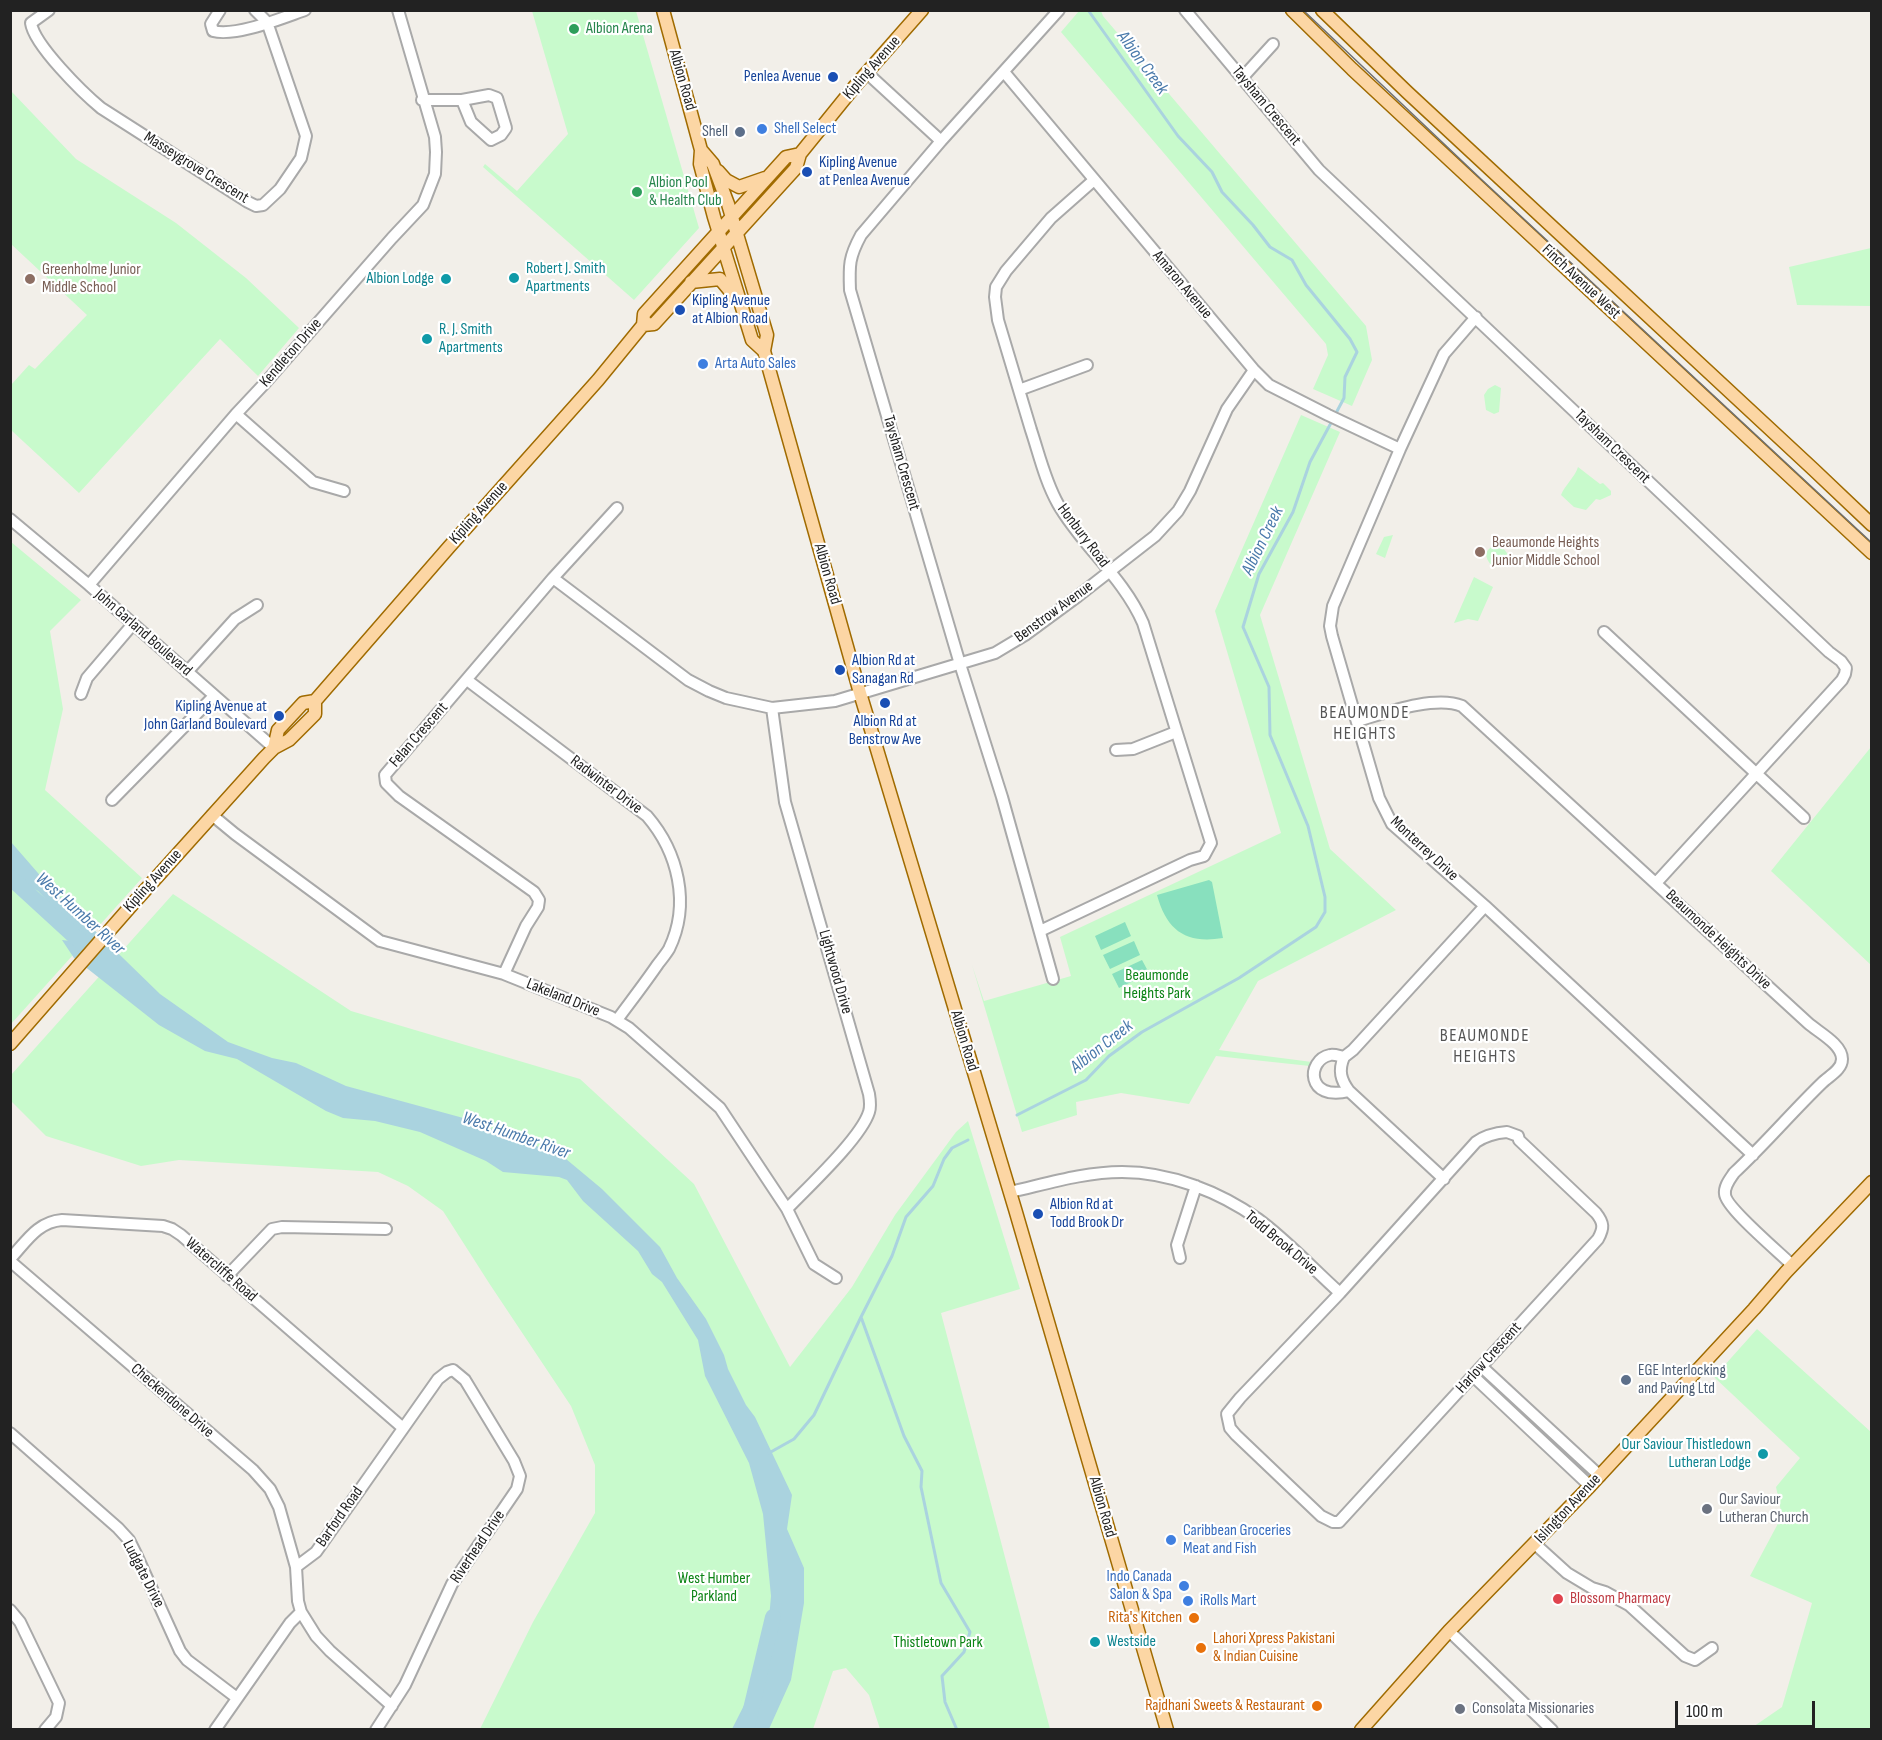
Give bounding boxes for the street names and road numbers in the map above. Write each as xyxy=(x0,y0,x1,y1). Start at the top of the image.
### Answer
street label: Kipling Avenue xyxy=(839,32,905,104)
street label: Albion Road xyxy=(664,47,700,113)
street label: Taysham Crescent xyxy=(1227,62,1305,150)
street label: Masseygrove Crescent xyxy=(140,128,252,208)
street label: Finch Avenue West xyxy=(1538,241,1624,323)
street label: Amaron Avenue xyxy=(1148,247,1216,323)
street label: Kendleton Drive xyxy=(256,315,326,391)
street label: Taysham Crescent xyxy=(1570,406,1654,488)
street label: Taysham Crescent xyxy=(878,413,924,513)
street label: Kipling Avenue xyxy=(446,478,512,548)
street label: Honbury Road xyxy=(1053,500,1113,572)
street label: Albion Road xyxy=(809,541,845,607)
street label: Benstrow Avenue xyxy=(1011,577,1097,647)
street label: John Garland Boulevard xyxy=(90,585,196,681)
street label: Felan Crescent xyxy=(386,699,452,771)
street label: Radwinter Drive xyxy=(566,752,646,818)
street label: Monterrey Drive xyxy=(1386,813,1462,885)
street label: Kipling Avenue xyxy=(120,846,186,916)
street label: Beaumonde Heights Drive xyxy=(1661,886,1775,994)
street label: Lightwood Drive xyxy=(814,928,856,1016)
street label: Lakeland Drive xyxy=(523,975,603,1021)
street label: Albion Road xyxy=(946,1008,982,1074)
street label: Todd Brook Drive xyxy=(1241,1207,1321,1279)
street label: Watercliffe Road xyxy=(181,1234,261,1306)
street label: Harlow Crescent xyxy=(1452,1319,1526,1397)
street label: Checkendone Drive xyxy=(127,1360,217,1442)
street label: Islington Avenue xyxy=(1531,1470,1605,1548)
street label: Albion Road xyxy=(1084,1474,1120,1540)
street label: Barford Road xyxy=(312,1483,368,1551)
street label: Riverhead Drive xyxy=(447,1507,509,1587)
street label: Ludgate Drive xyxy=(118,1537,168,1611)

